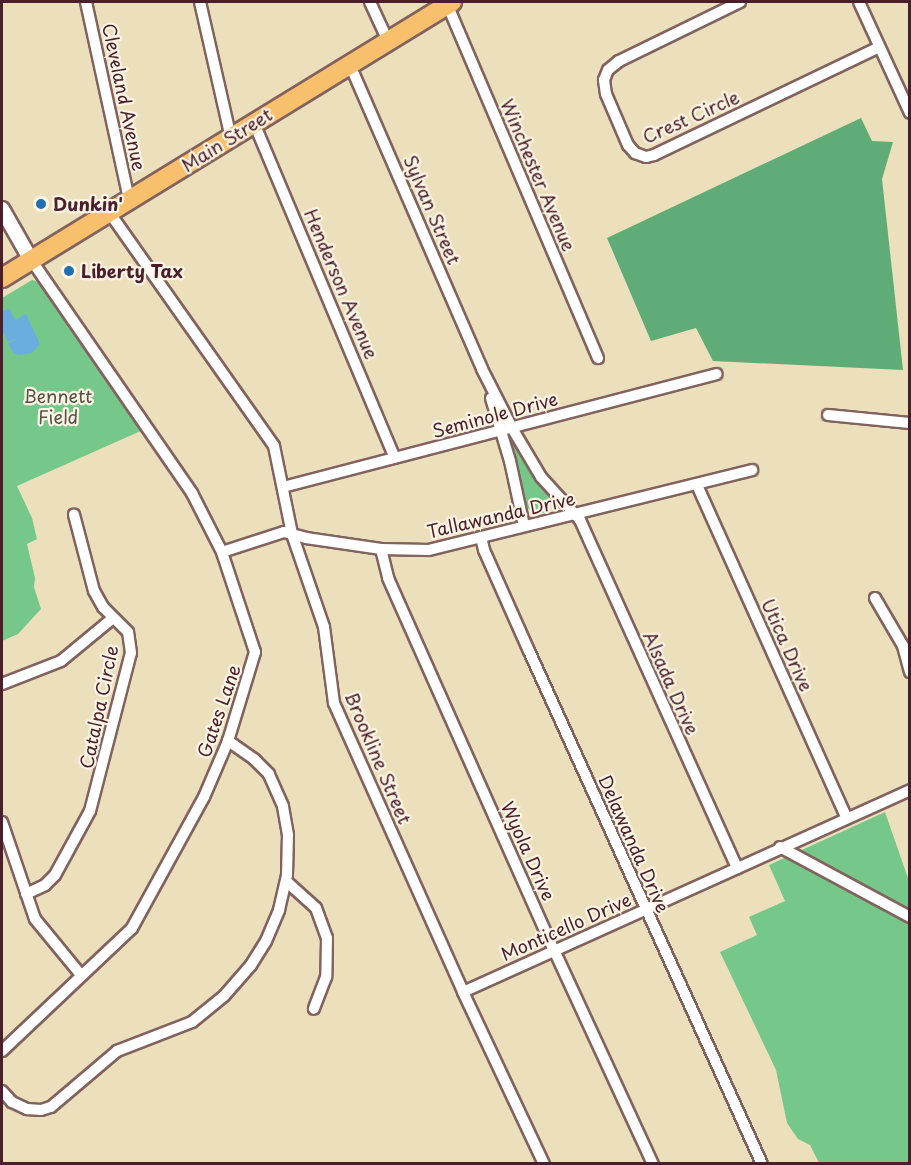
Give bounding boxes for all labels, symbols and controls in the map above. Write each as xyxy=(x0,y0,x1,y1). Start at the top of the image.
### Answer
street label: Cleveland Avenue xyxy=(98,21,150,173)
street label: Crest Circle xyxy=(639,86,743,148)
street label: Winchester Avenue xyxy=(496,95,580,255)
street label: Main Street xyxy=(178,104,276,176)
street label: Sylvan Street xyxy=(399,152,465,268)
place label: Dunkin' xyxy=(53,193,123,215)
marker: Dunkin' xyxy=(34,197,48,211)
street label: Henderson Avenue xyxy=(300,207,382,361)
place label: Liberty Tax xyxy=(81,260,183,282)
marker: Liberty Tax xyxy=(62,264,76,278)
park label: Bennett Field xyxy=(23,386,93,428)
street label: Seminole Drive xyxy=(429,388,561,442)
street label: Tallawanda Drive xyxy=(425,487,577,543)
street label: Utica Drive xyxy=(757,595,817,695)
street label: Alsada Drive xyxy=(638,628,704,738)
street label: Catalpa Circle xyxy=(75,643,123,771)
street label: Gates Lane xyxy=(193,661,245,761)
street label: Brookline Street xyxy=(340,688,416,828)
street label: Delawanda Drive xyxy=(594,772,674,916)
street label: Wyola Drive xyxy=(496,798,560,904)
street label: Monticello Drive xyxy=(497,889,635,965)

